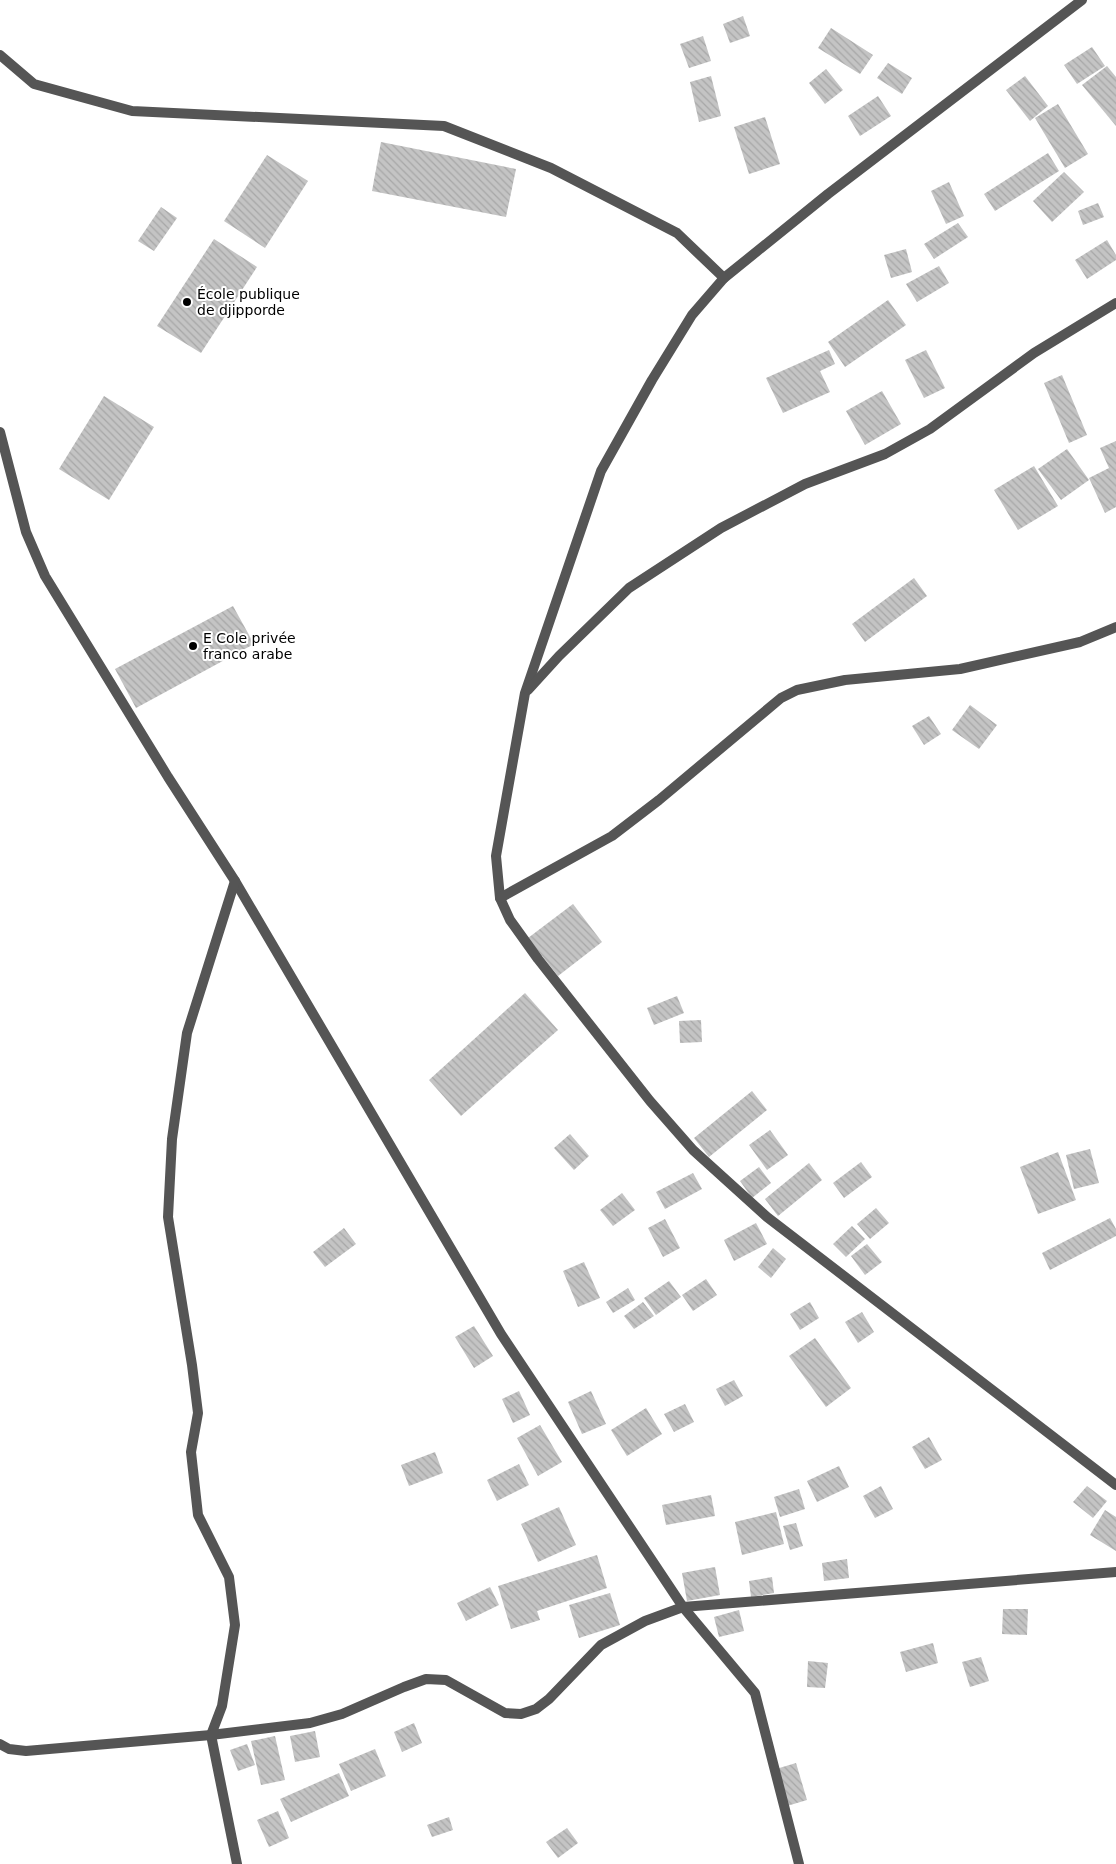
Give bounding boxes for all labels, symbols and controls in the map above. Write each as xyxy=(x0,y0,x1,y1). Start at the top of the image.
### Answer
place label: École publique de djipporde xyxy=(197,286,300,318)
marker: École publique de djipporde xyxy=(181,296,193,308)
place label: E Cole privée franco arabe xyxy=(203,630,296,662)
marker: E Cole privée franco arabe xyxy=(187,640,199,652)

